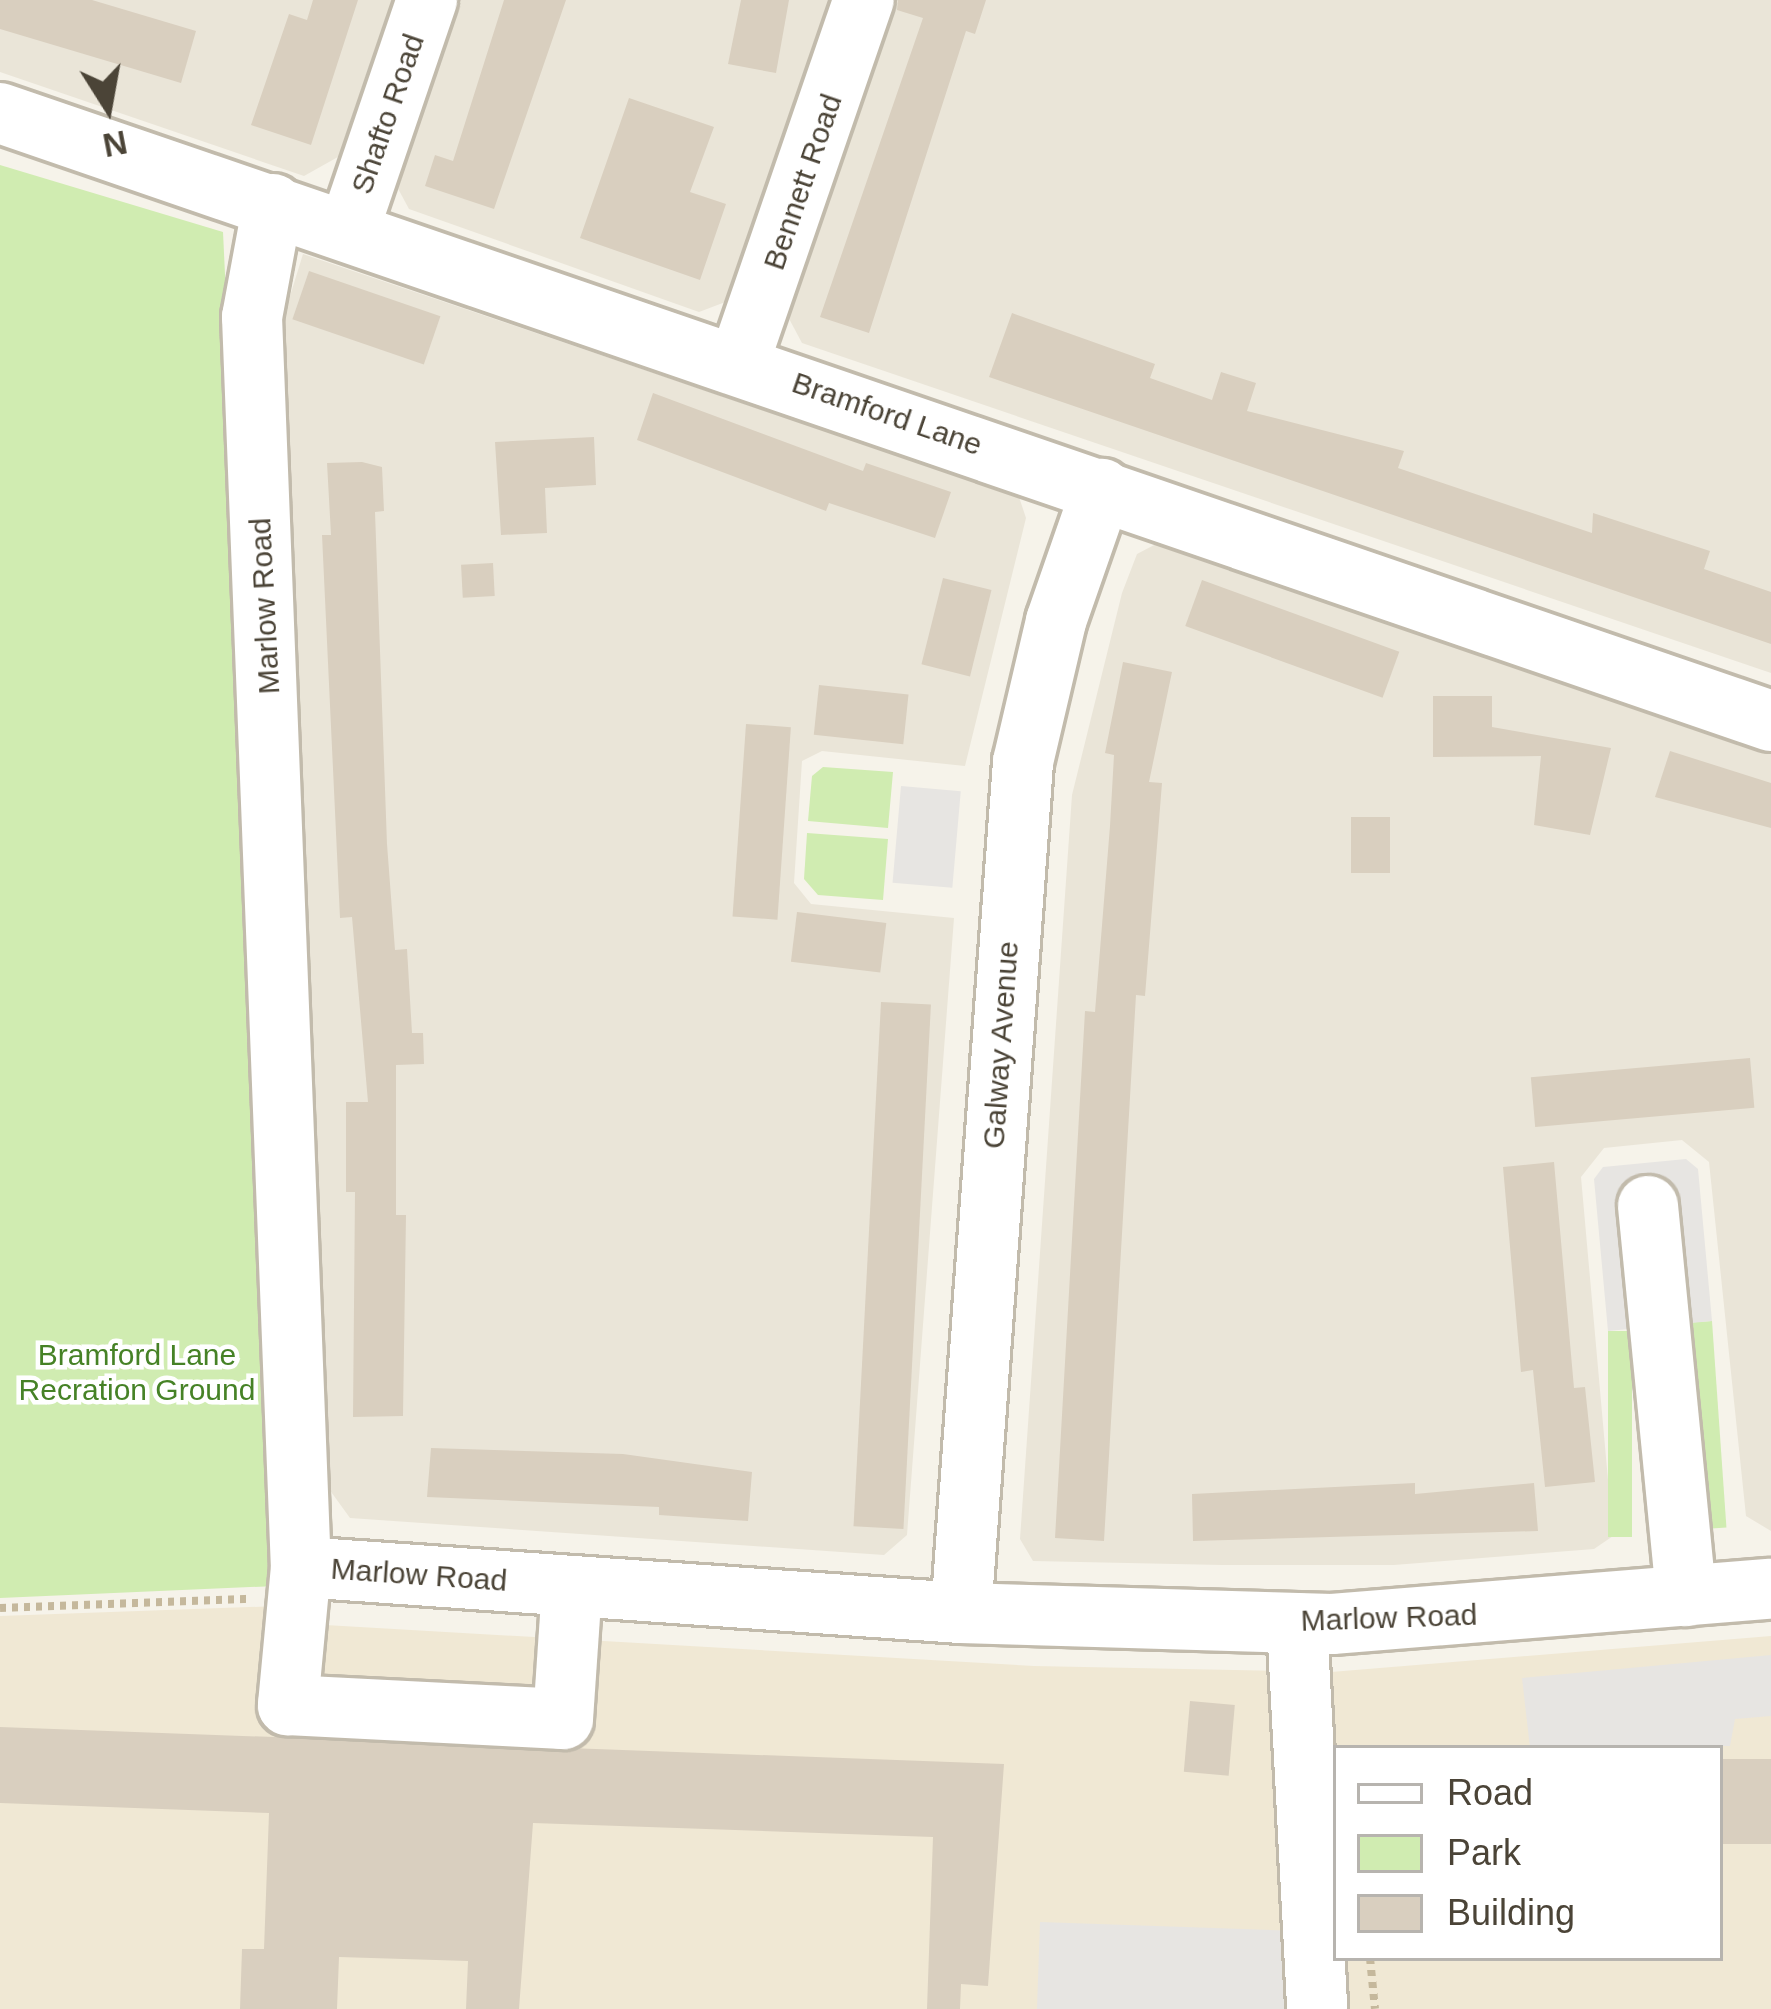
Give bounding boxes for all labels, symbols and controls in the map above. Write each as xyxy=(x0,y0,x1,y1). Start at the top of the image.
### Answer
street label: Shafto Road xyxy=(344,29,432,199)
north arrow xyxy=(48,48,168,168)
street label: Bennett Road xyxy=(756,89,850,275)
text: N xyxy=(100,123,130,164)
street label: Bramford Lane xyxy=(787,365,987,463)
street label: Marlow Road xyxy=(242,517,288,695)
street label: Galway Avenue xyxy=(976,939,1026,1151)
park label: Bramford Lane Recration Ground xyxy=(19,1337,255,1408)
street label: Marlow Road xyxy=(330,1551,508,1599)
street label: Marlow Road xyxy=(1300,1597,1478,1639)
legend xyxy=(1333,1745,1723,1961)
text: Road xyxy=(1447,1772,1533,1813)
text: Park xyxy=(1447,1832,1521,1873)
text: Building xyxy=(1447,1892,1575,1933)

